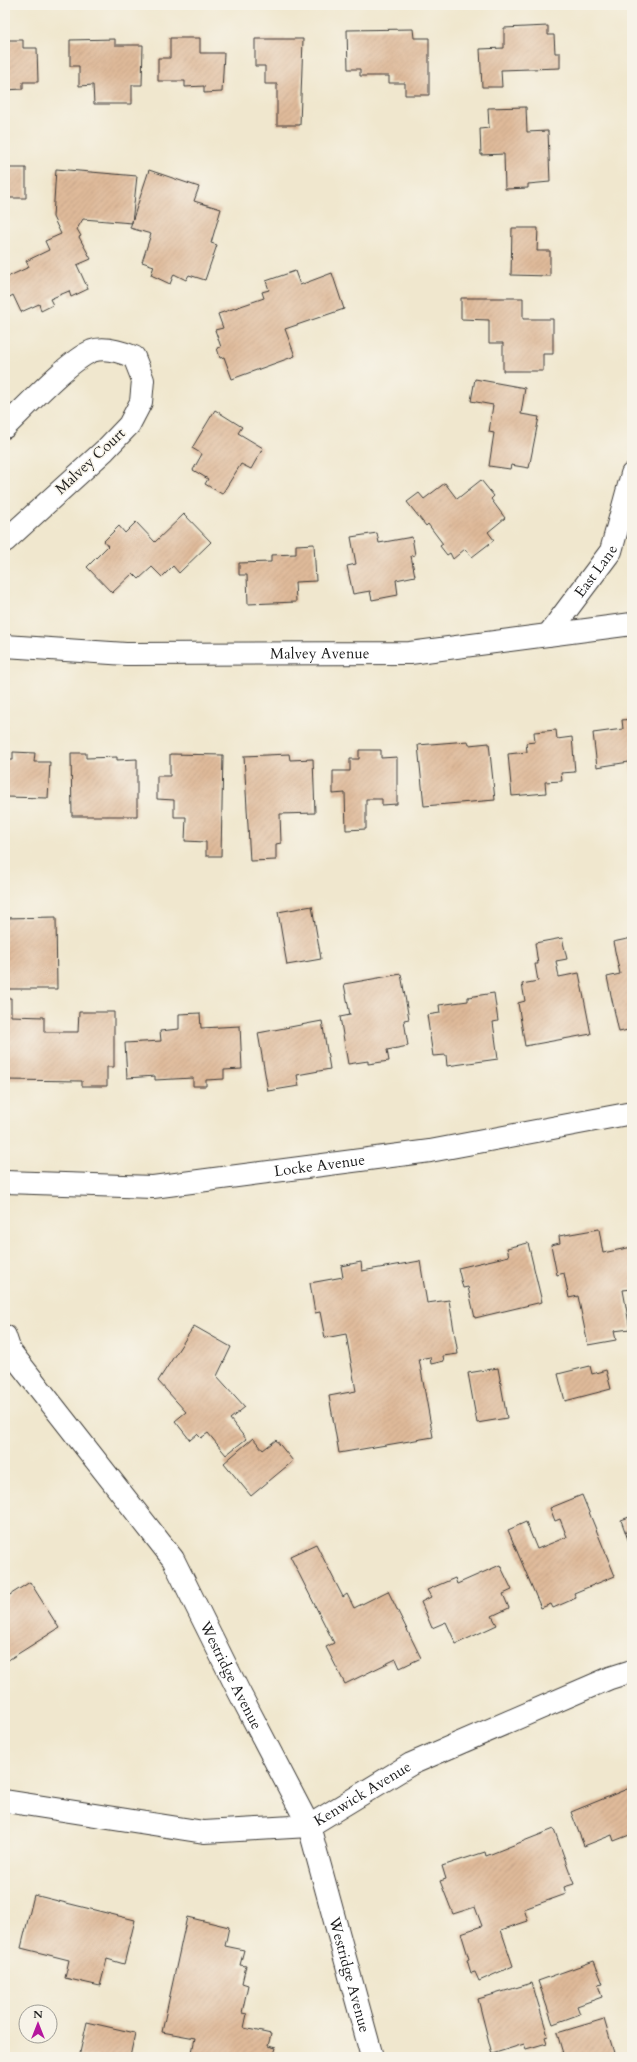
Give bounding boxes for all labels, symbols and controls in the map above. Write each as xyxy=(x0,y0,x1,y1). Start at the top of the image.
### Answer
street label: Malvey Court xyxy=(51,423,129,499)
street label: East Lane xyxy=(570,543,622,601)
street label: Malvey Avenue xyxy=(270,643,370,663)
street label: Locke Avenue xyxy=(273,1150,366,1181)
street label: Westridge Avenue xyxy=(195,1617,267,1733)
street label: Kenwick Avenue xyxy=(310,1756,415,1831)
street label: Westridge Avenue xyxy=(324,1914,375,2035)
north arrow xyxy=(18,2004,58,2044)
text: N xyxy=(33,2007,43,2022)

